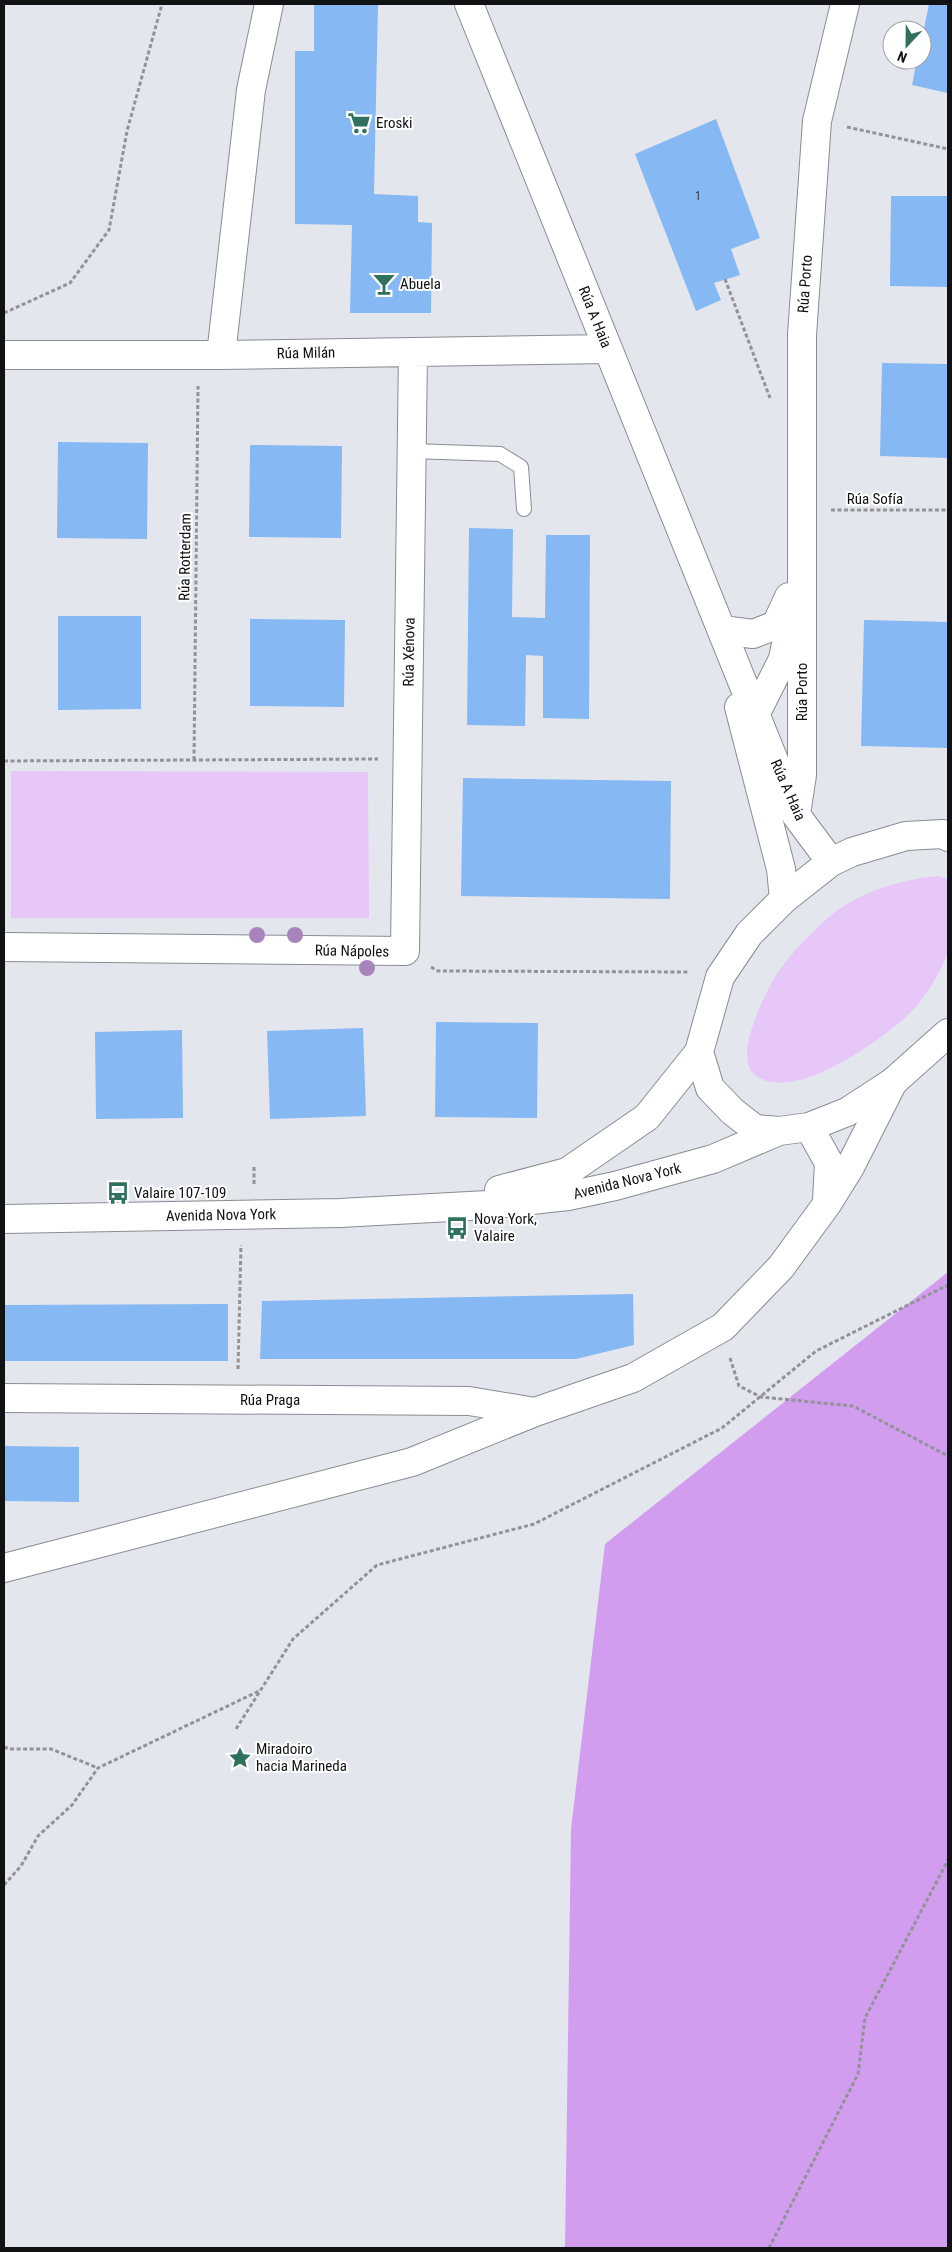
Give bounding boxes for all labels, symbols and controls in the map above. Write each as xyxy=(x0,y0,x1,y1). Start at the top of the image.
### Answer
north arrow xyxy=(882,20,932,70)
text: N xyxy=(895,48,909,66)
supermarket icon: Eroski xyxy=(346,110,372,136)
place label: Eroski xyxy=(376,114,412,132)
house number: 1 xyxy=(695,189,701,203)
street label: Rúa Porto xyxy=(794,254,816,314)
bar icon: Abuela xyxy=(371,271,397,297)
place label: Abuela xyxy=(400,275,441,293)
street label: Rúa A Haia xyxy=(574,283,616,351)
street label: Rúa Milán xyxy=(277,343,335,363)
street label: Rúa Sofía xyxy=(847,490,903,508)
street label: Rúa Rotterdam xyxy=(175,513,195,601)
street label: Rúa Xénova xyxy=(399,617,419,687)
street label: Rúa Porto xyxy=(793,663,811,721)
street label: Rúa A Haia xyxy=(767,757,809,823)
street label: Rúa Nápoles xyxy=(315,941,390,961)
street label: Avenida Nova York xyxy=(571,1159,683,1203)
bus stop icon: Valaire 107-109 xyxy=(105,1180,131,1206)
place label: Valaire 107-109 xyxy=(134,1184,226,1202)
street label: Avenida Nova York xyxy=(166,1205,277,1225)
place label: Nova York, Valaire xyxy=(474,1210,537,1245)
bus stop icon: Nova York, Valaire xyxy=(444,1215,470,1241)
street label: Rúa Praga xyxy=(240,1391,300,1409)
place label: Miradoiro hacia Marineda xyxy=(256,1740,347,1775)
place icon: Miradoiro hacia Marineda xyxy=(227,1745,253,1771)

